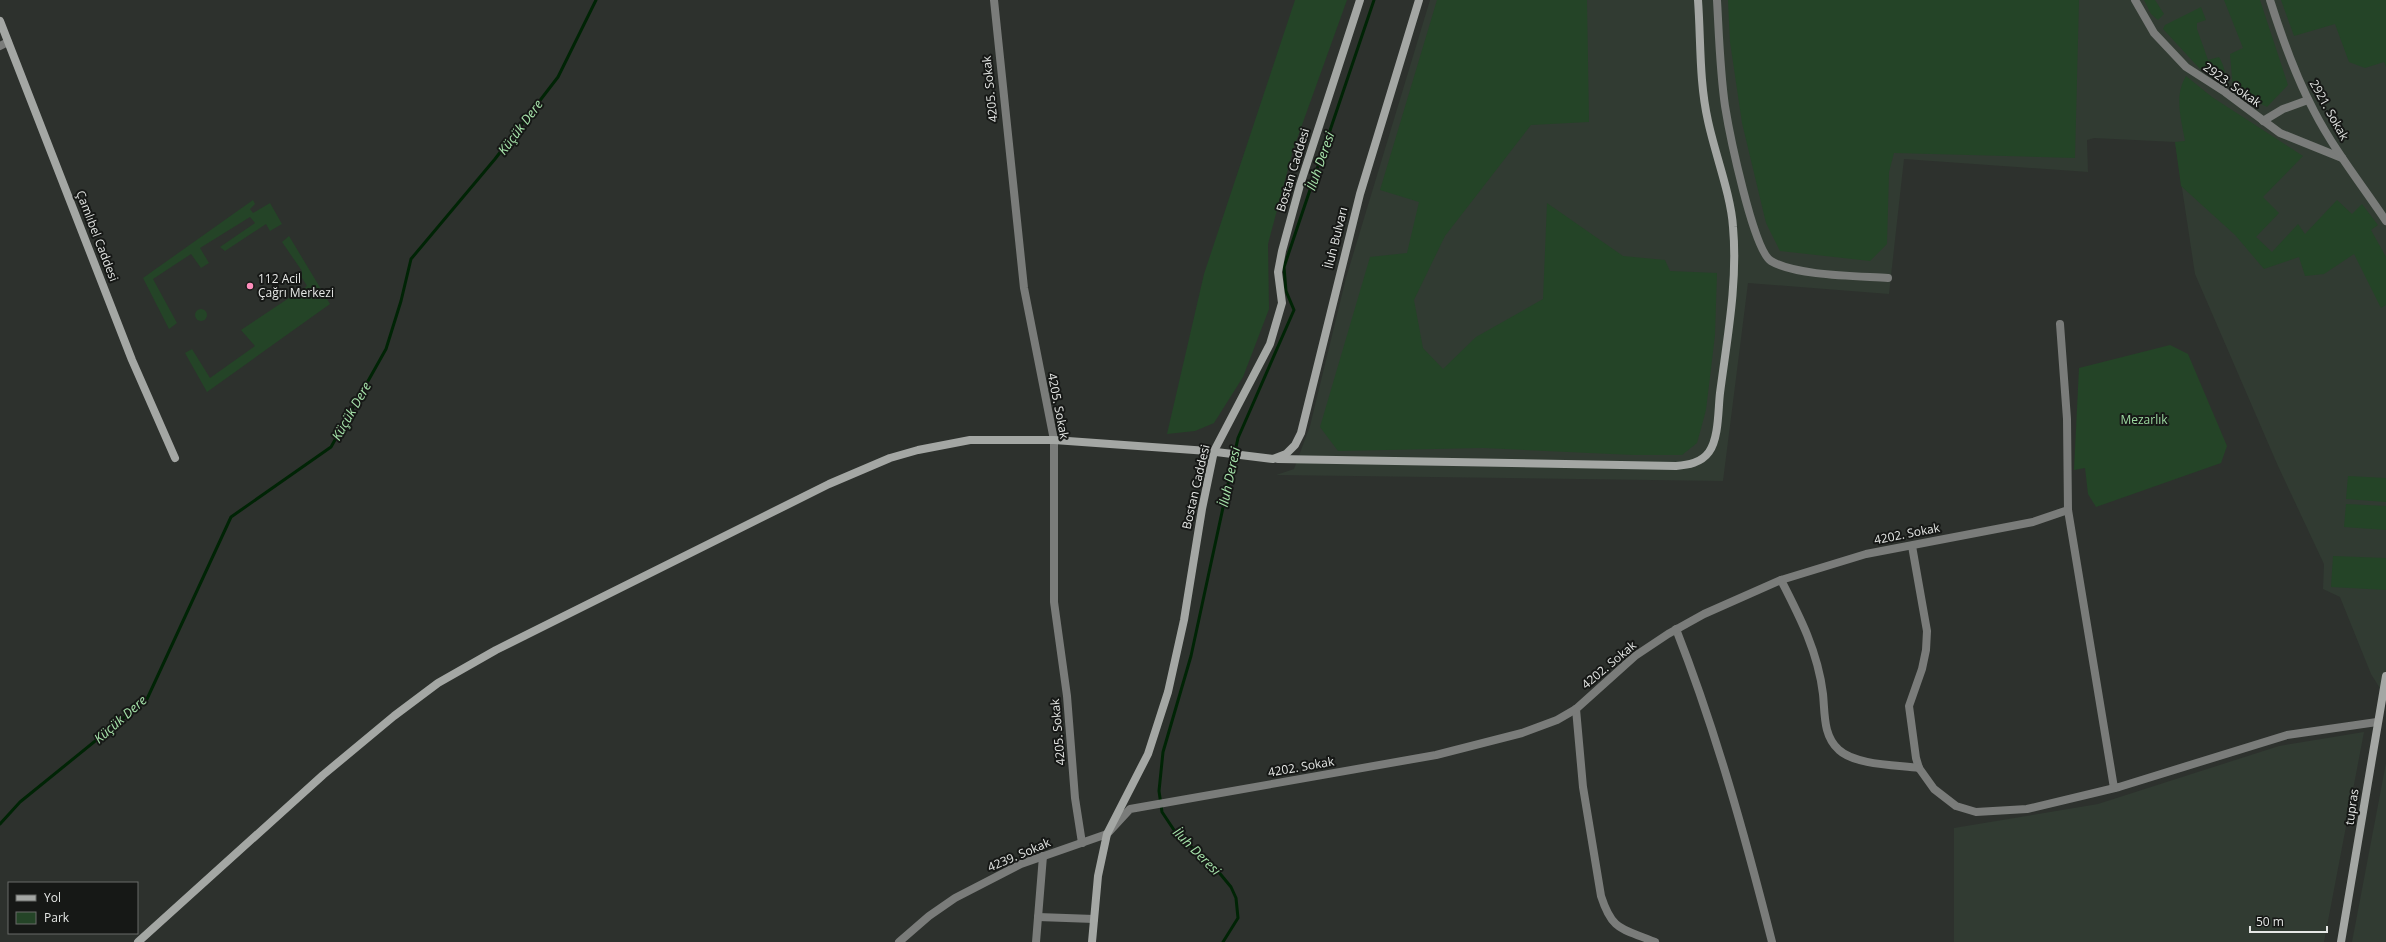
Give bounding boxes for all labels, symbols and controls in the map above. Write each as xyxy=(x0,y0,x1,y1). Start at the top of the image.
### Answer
street label: 4205. Sokak xyxy=(977,54,1001,123)
street label: 2923. Sokak xyxy=(2200,58,2265,111)
street label: 2921. Sokak xyxy=(2306,76,2353,144)
water label: Küçük Dere xyxy=(493,95,547,158)
street label: Bostan Caddesi xyxy=(1272,126,1313,214)
water label: İluh Deresi xyxy=(1302,129,1339,193)
street label: Çamlıbel Caddesi xyxy=(72,188,123,284)
street label: İluh Bulvarı xyxy=(1320,205,1351,270)
place label: 112 Acil Çağrı Merkezi xyxy=(258,270,334,301)
marker: 112 Acil Çağrı Merkezi xyxy=(245,281,255,291)
street label: 4205. Sokak xyxy=(1044,371,1073,441)
water label: Küçük Dere xyxy=(327,378,375,443)
park label: Mezarlık xyxy=(2120,411,2168,428)
street label: Bostan Caddesi xyxy=(1177,443,1214,531)
water label: İluh Deresi xyxy=(1214,445,1244,509)
street label: 4202. Sokak xyxy=(1872,519,1942,548)
street label: 4202. Sokak xyxy=(1578,636,1640,693)
water label: Küçük Dere xyxy=(90,691,151,747)
street label: 4205. Sokak xyxy=(1046,697,1069,766)
street label: 4202. Sokak xyxy=(1267,752,1336,781)
street label: tupras xyxy=(2341,788,2362,826)
water label: İluh Deresi xyxy=(1169,823,1225,879)
street label: 4239. Sokak xyxy=(985,833,1054,875)
legend xyxy=(8,882,138,934)
text: Yol xyxy=(44,889,61,906)
scale bar xyxy=(2250,908,2327,934)
text: Park xyxy=(44,909,70,926)
text: 50 m xyxy=(2256,913,2284,930)

